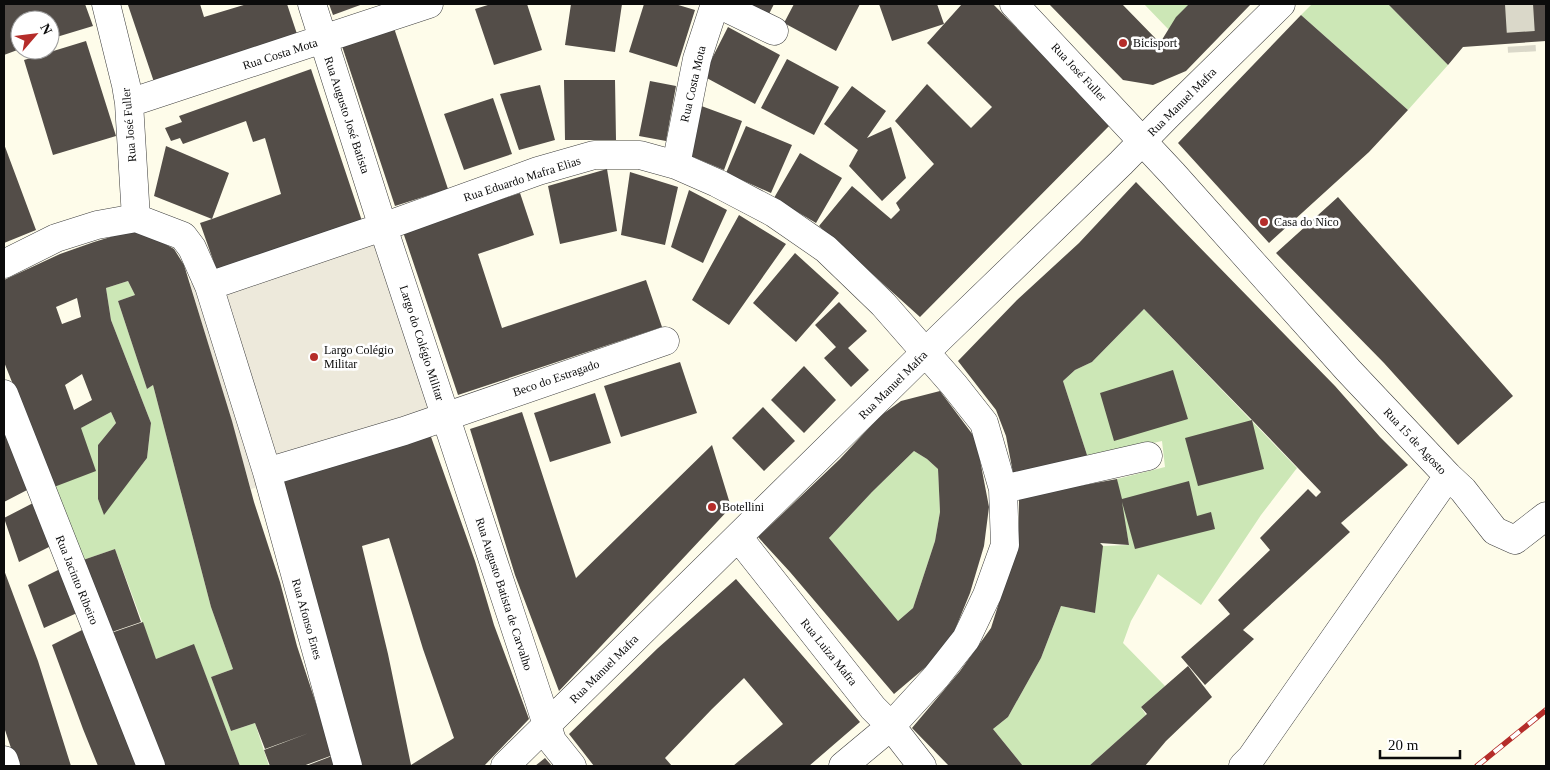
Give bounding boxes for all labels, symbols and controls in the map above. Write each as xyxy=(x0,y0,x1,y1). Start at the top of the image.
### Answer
north arrow xyxy=(10,10,60,60)
text: N xyxy=(37,21,55,37)
street label: Rua Costa Mota xyxy=(241,35,320,73)
place label: Bicisport xyxy=(1133,36,1178,50)
marker: Bicisport xyxy=(1117,37,1129,49)
street label: Rua José Fuller xyxy=(1048,40,1110,104)
street label: Rua Costa Mota xyxy=(677,44,709,124)
street label: Rua Augusto José Batista xyxy=(321,55,373,176)
street label: Rua Manuel Mafra xyxy=(1145,64,1220,139)
street label: Rua José Fuller xyxy=(119,87,139,163)
street label: Rua Eduardo Mafra Elias xyxy=(462,153,583,205)
place label: Casa do Nico xyxy=(1274,215,1339,229)
marker: Casa do Nico xyxy=(1258,216,1270,228)
street label: Largo do Colégio Militar xyxy=(397,283,447,403)
place label: Largo Colégio Militar xyxy=(324,343,393,371)
street label: Rua Manuel Mafra xyxy=(856,347,931,422)
marker: Largo Colégio Militar xyxy=(308,351,320,363)
street label: Beco do Estragado xyxy=(511,357,601,399)
street label: Rua 15 de Agosto xyxy=(1381,405,1449,477)
place label: Botellini xyxy=(722,500,765,514)
marker: Botellini xyxy=(706,501,718,513)
street label: Rua Augusto Batista de Carvalho xyxy=(473,516,535,672)
street label: Rua Jacinto Ribeiro xyxy=(53,533,101,627)
street label: Rua Afonso Enes xyxy=(289,577,325,661)
street label: Rua Luiza Mafra xyxy=(798,616,861,689)
street label: Rua Manuel Mafra xyxy=(567,631,642,706)
scale bar xyxy=(1380,728,1460,760)
text: 20 m xyxy=(1388,737,1419,753)

